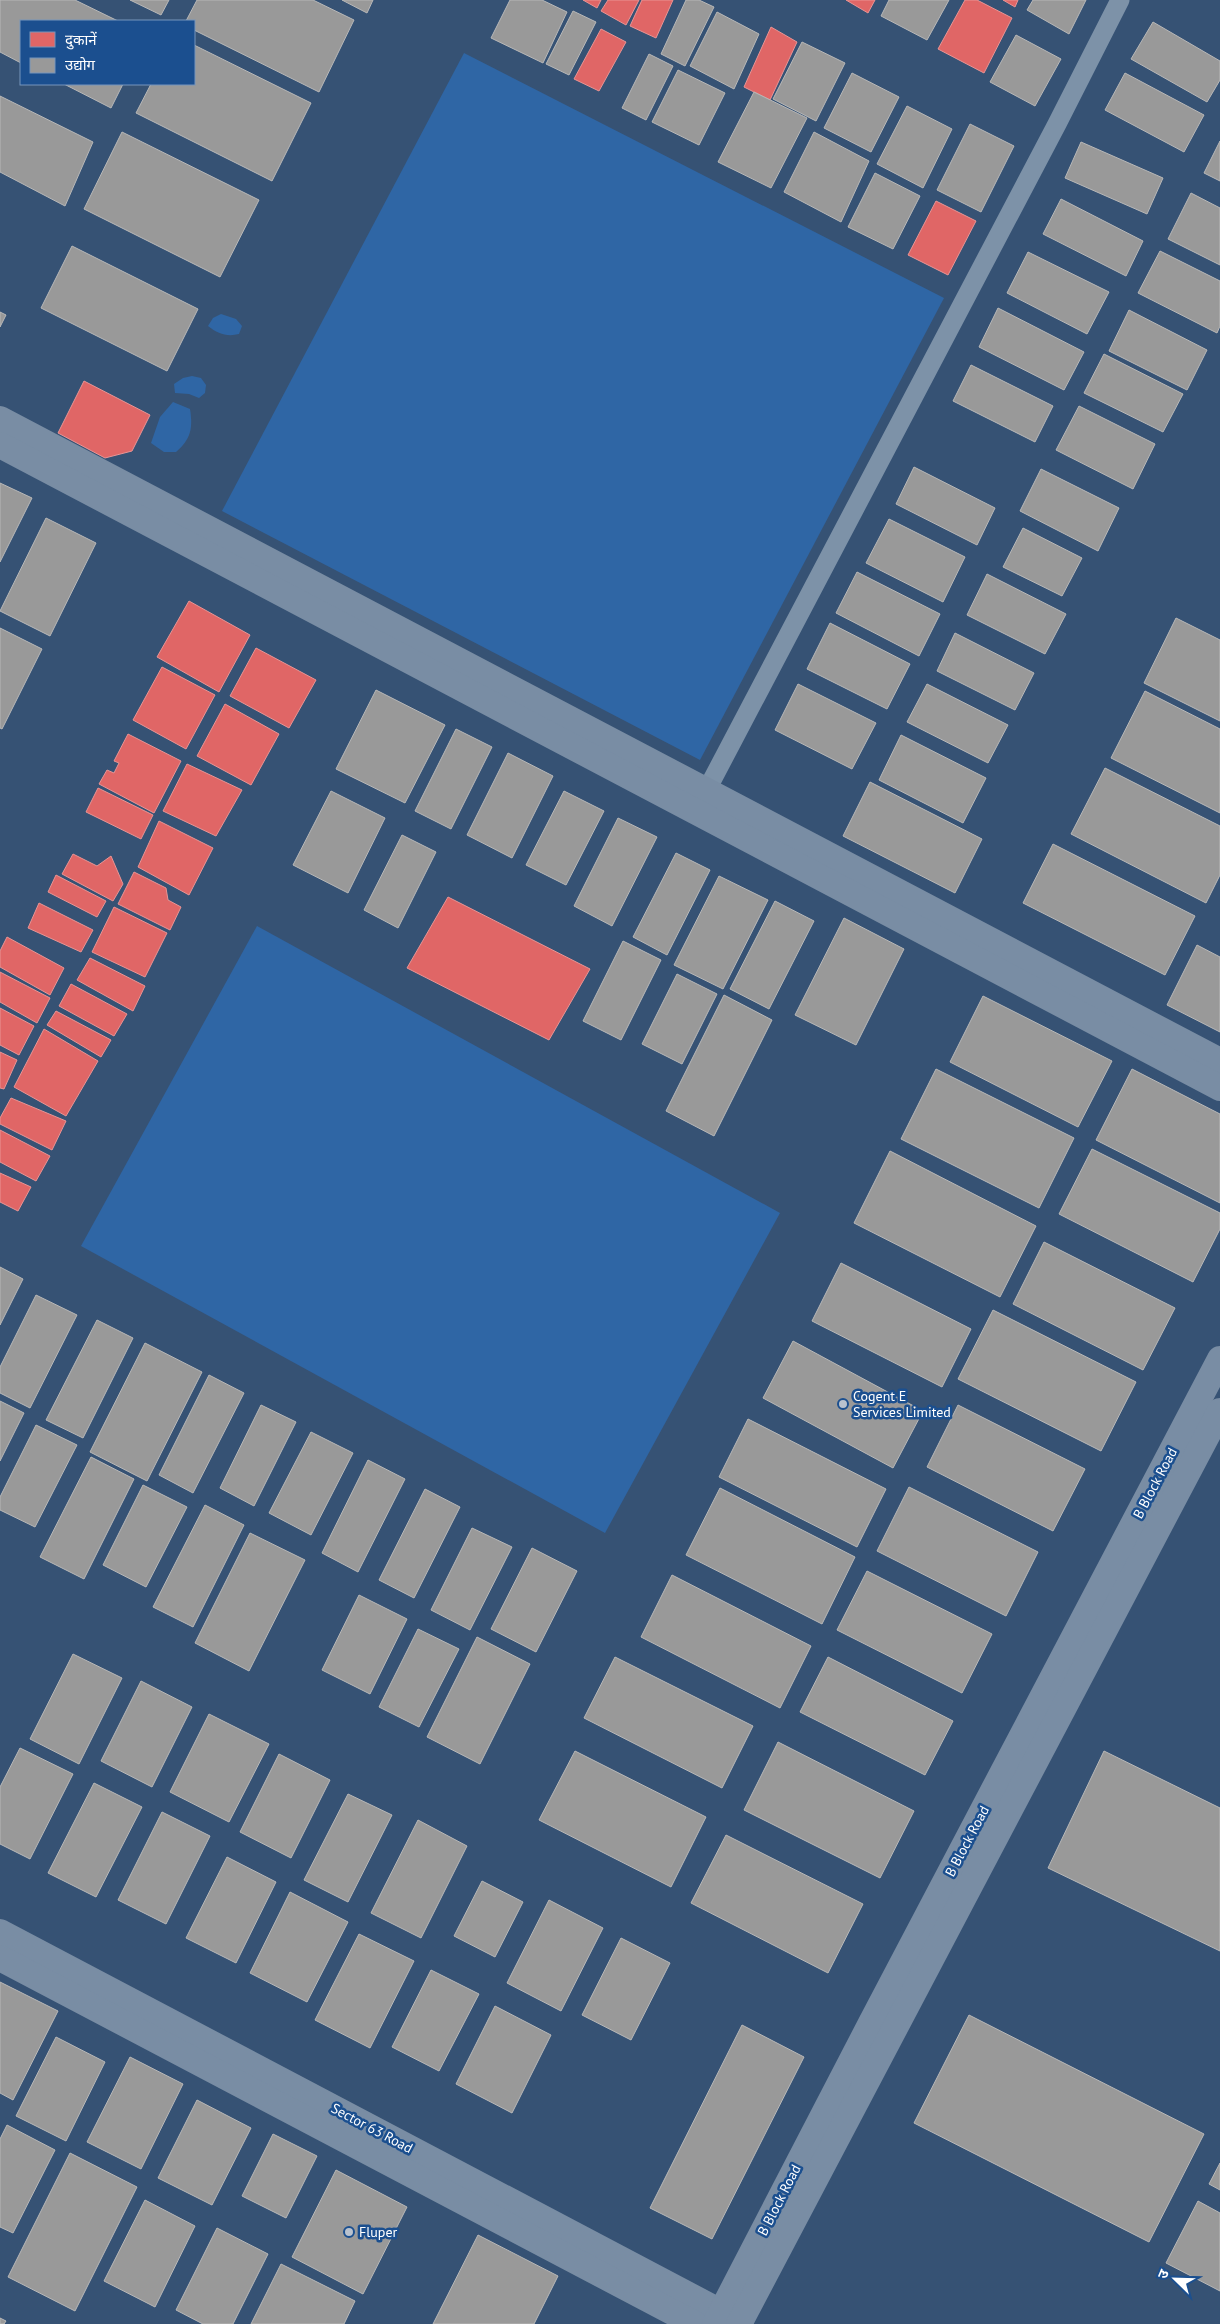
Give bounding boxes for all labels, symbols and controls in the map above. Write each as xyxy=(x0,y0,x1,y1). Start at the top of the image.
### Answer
legend xyxy=(20,20,195,85)
text: दुकानें xyxy=(65,30,97,50)
text: उद्योग xyxy=(65,55,96,74)
place label: Cogent E Services Limited xyxy=(853,1387,951,1421)
marker: Cogent E Services Limited xyxy=(837,1398,849,1410)
street label: B Block Road xyxy=(1129,1444,1181,1522)
street label: B Block Road xyxy=(941,1802,993,1880)
street label: Sector 63 Road xyxy=(328,2099,416,2157)
street label: B Block Road xyxy=(753,2161,805,2239)
place label: Fluper xyxy=(359,2223,398,2241)
marker: Fluper xyxy=(343,2226,355,2238)
north arrow xyxy=(1150,2254,1200,2304)
text: उ xyxy=(1153,2266,1173,2281)

